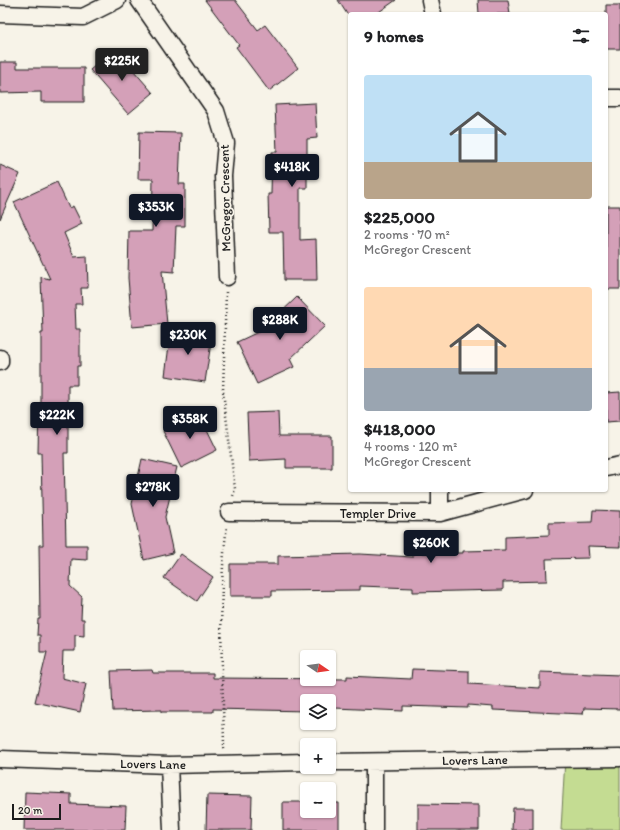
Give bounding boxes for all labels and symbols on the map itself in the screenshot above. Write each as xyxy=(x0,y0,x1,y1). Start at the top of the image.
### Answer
pin: $225K xyxy=(94,48,150,82)
street label: McGregor Crescent xyxy=(217,144,233,252)
pin: $418K xyxy=(264,154,320,188)
pin: $353K xyxy=(128,194,184,228)
pin: $288K xyxy=(252,307,308,341)
pin: $230K xyxy=(160,322,216,356)
pin: $222K xyxy=(29,402,85,436)
pin: $358K xyxy=(162,406,218,440)
pin: $278K xyxy=(125,474,181,508)
street label: Templer Drive xyxy=(340,506,416,521)
pin: $260K xyxy=(403,530,459,564)
north arrow xyxy=(300,650,336,686)
street label: Lovers Lane xyxy=(442,752,508,768)
street label: Lovers Lane xyxy=(120,756,186,772)
scale bar xyxy=(12,802,61,821)

